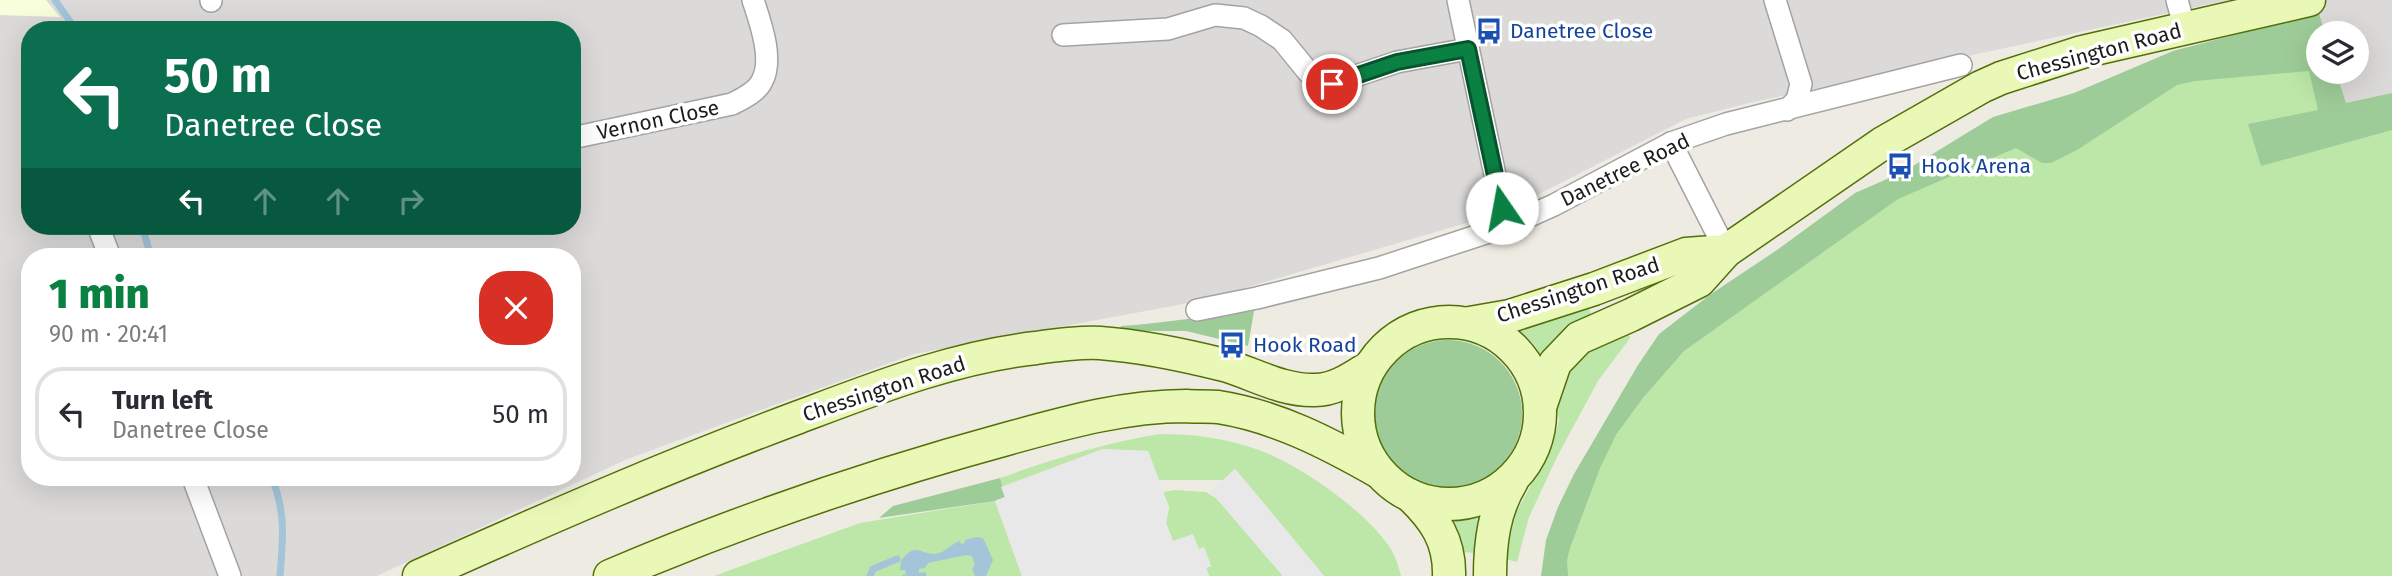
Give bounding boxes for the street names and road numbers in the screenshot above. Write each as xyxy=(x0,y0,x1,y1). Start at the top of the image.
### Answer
street label: Chessington Road xyxy=(2014,17,2184,87)
street label: Vernon Close xyxy=(595,94,721,146)
street label: Danetree Road xyxy=(1556,128,1694,212)
street label: Chessington Road xyxy=(1493,251,1663,329)
street label: Chessington Road xyxy=(799,350,969,428)

